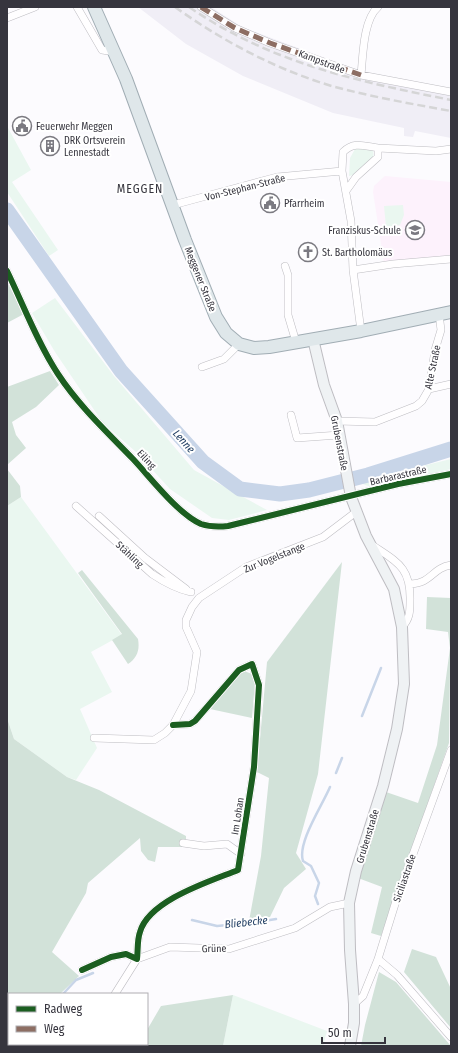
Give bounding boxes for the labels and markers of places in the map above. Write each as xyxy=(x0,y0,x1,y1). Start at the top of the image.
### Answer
public building icon: Feuerwehr Meggen xyxy=(11,115,33,137)
place label: Feuerwehr Meggen xyxy=(36,121,113,133)
building icon: DRK Ortsverein Lennestadt xyxy=(39,135,61,157)
place label: DRK Ortsverein Lennestadt xyxy=(64,135,125,159)
public building icon: Pfarrheim xyxy=(259,192,281,214)
place label: Pfarrheim xyxy=(284,198,324,210)
school or university icon: Franziskus-Schule xyxy=(404,219,426,241)
place label: Franziskus-Schule xyxy=(328,225,401,237)
church icon: St. Bartholomäus xyxy=(297,241,319,263)
place label: St. Bartholomäus xyxy=(322,247,392,259)

